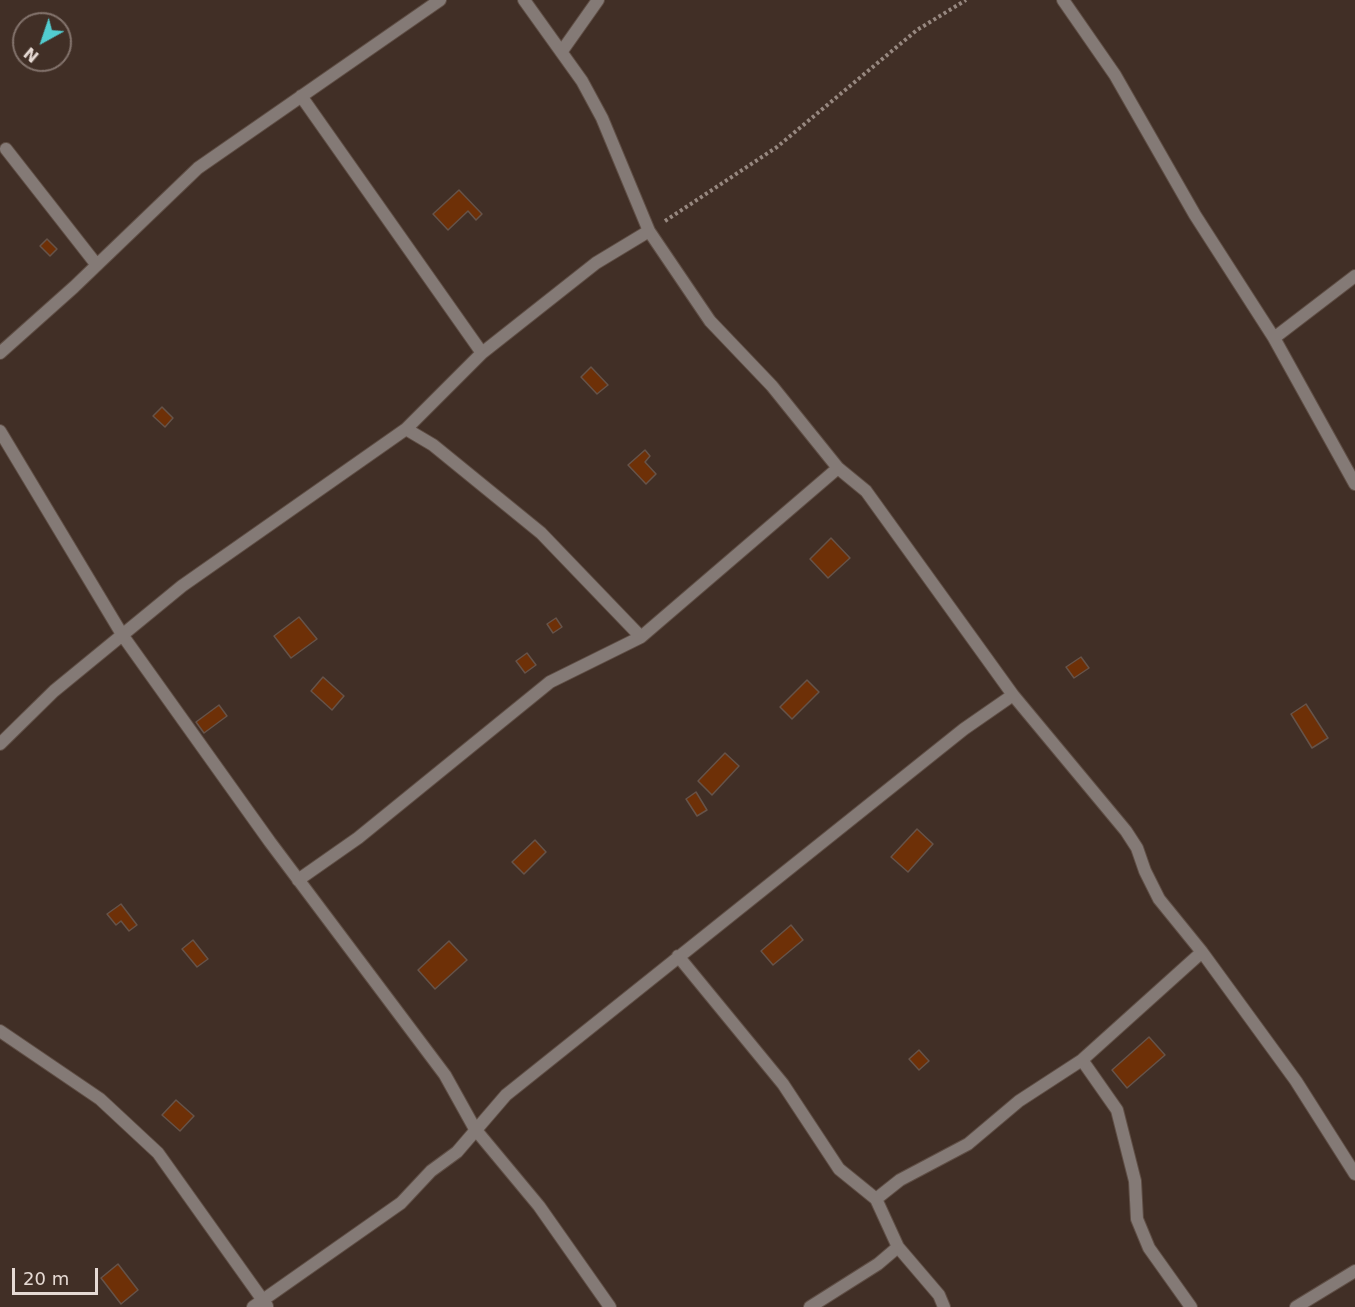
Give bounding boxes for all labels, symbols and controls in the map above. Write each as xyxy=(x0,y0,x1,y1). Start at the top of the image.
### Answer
north arrow xyxy=(12,12,72,72)
text: N xyxy=(20,43,43,66)
scale bar xyxy=(15,1256,100,1294)
text: 20 m xyxy=(23,1268,69,1289)

